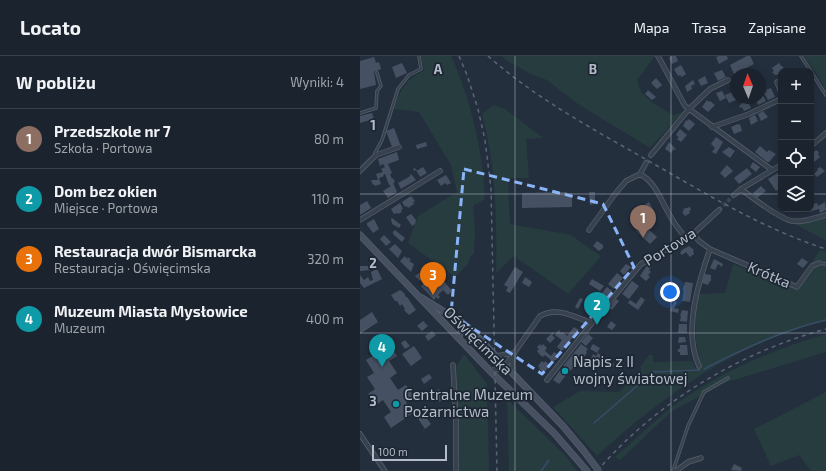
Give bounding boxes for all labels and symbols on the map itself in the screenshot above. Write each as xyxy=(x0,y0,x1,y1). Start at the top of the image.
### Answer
text: A xyxy=(434,61,443,77)
text: B xyxy=(589,61,597,77)
north arrow xyxy=(730,68,766,104)
text: 1 xyxy=(370,117,376,133)
pin: 1 xyxy=(630,205,656,238)
street label: Portowa xyxy=(640,223,699,269)
text: 2 xyxy=(369,255,377,271)
street label: Krótka xyxy=(745,257,794,291)
pin: 3 xyxy=(420,262,446,295)
your location xyxy=(660,282,680,302)
pin: 2 xyxy=(584,292,610,325)
street label: Oświęcimska xyxy=(441,302,517,378)
pin: 4 xyxy=(369,334,395,367)
place label: Napis z II wojny światowej xyxy=(573,352,688,388)
marker: Napis z II wojny światowej xyxy=(560,366,570,376)
place label: Centralne Muzeum Pożarnictwa xyxy=(404,385,533,420)
text: 3 xyxy=(369,393,377,409)
marker: Centralne Muzeum Pożarnictwa xyxy=(391,399,401,409)
scale bar xyxy=(372,443,447,462)

